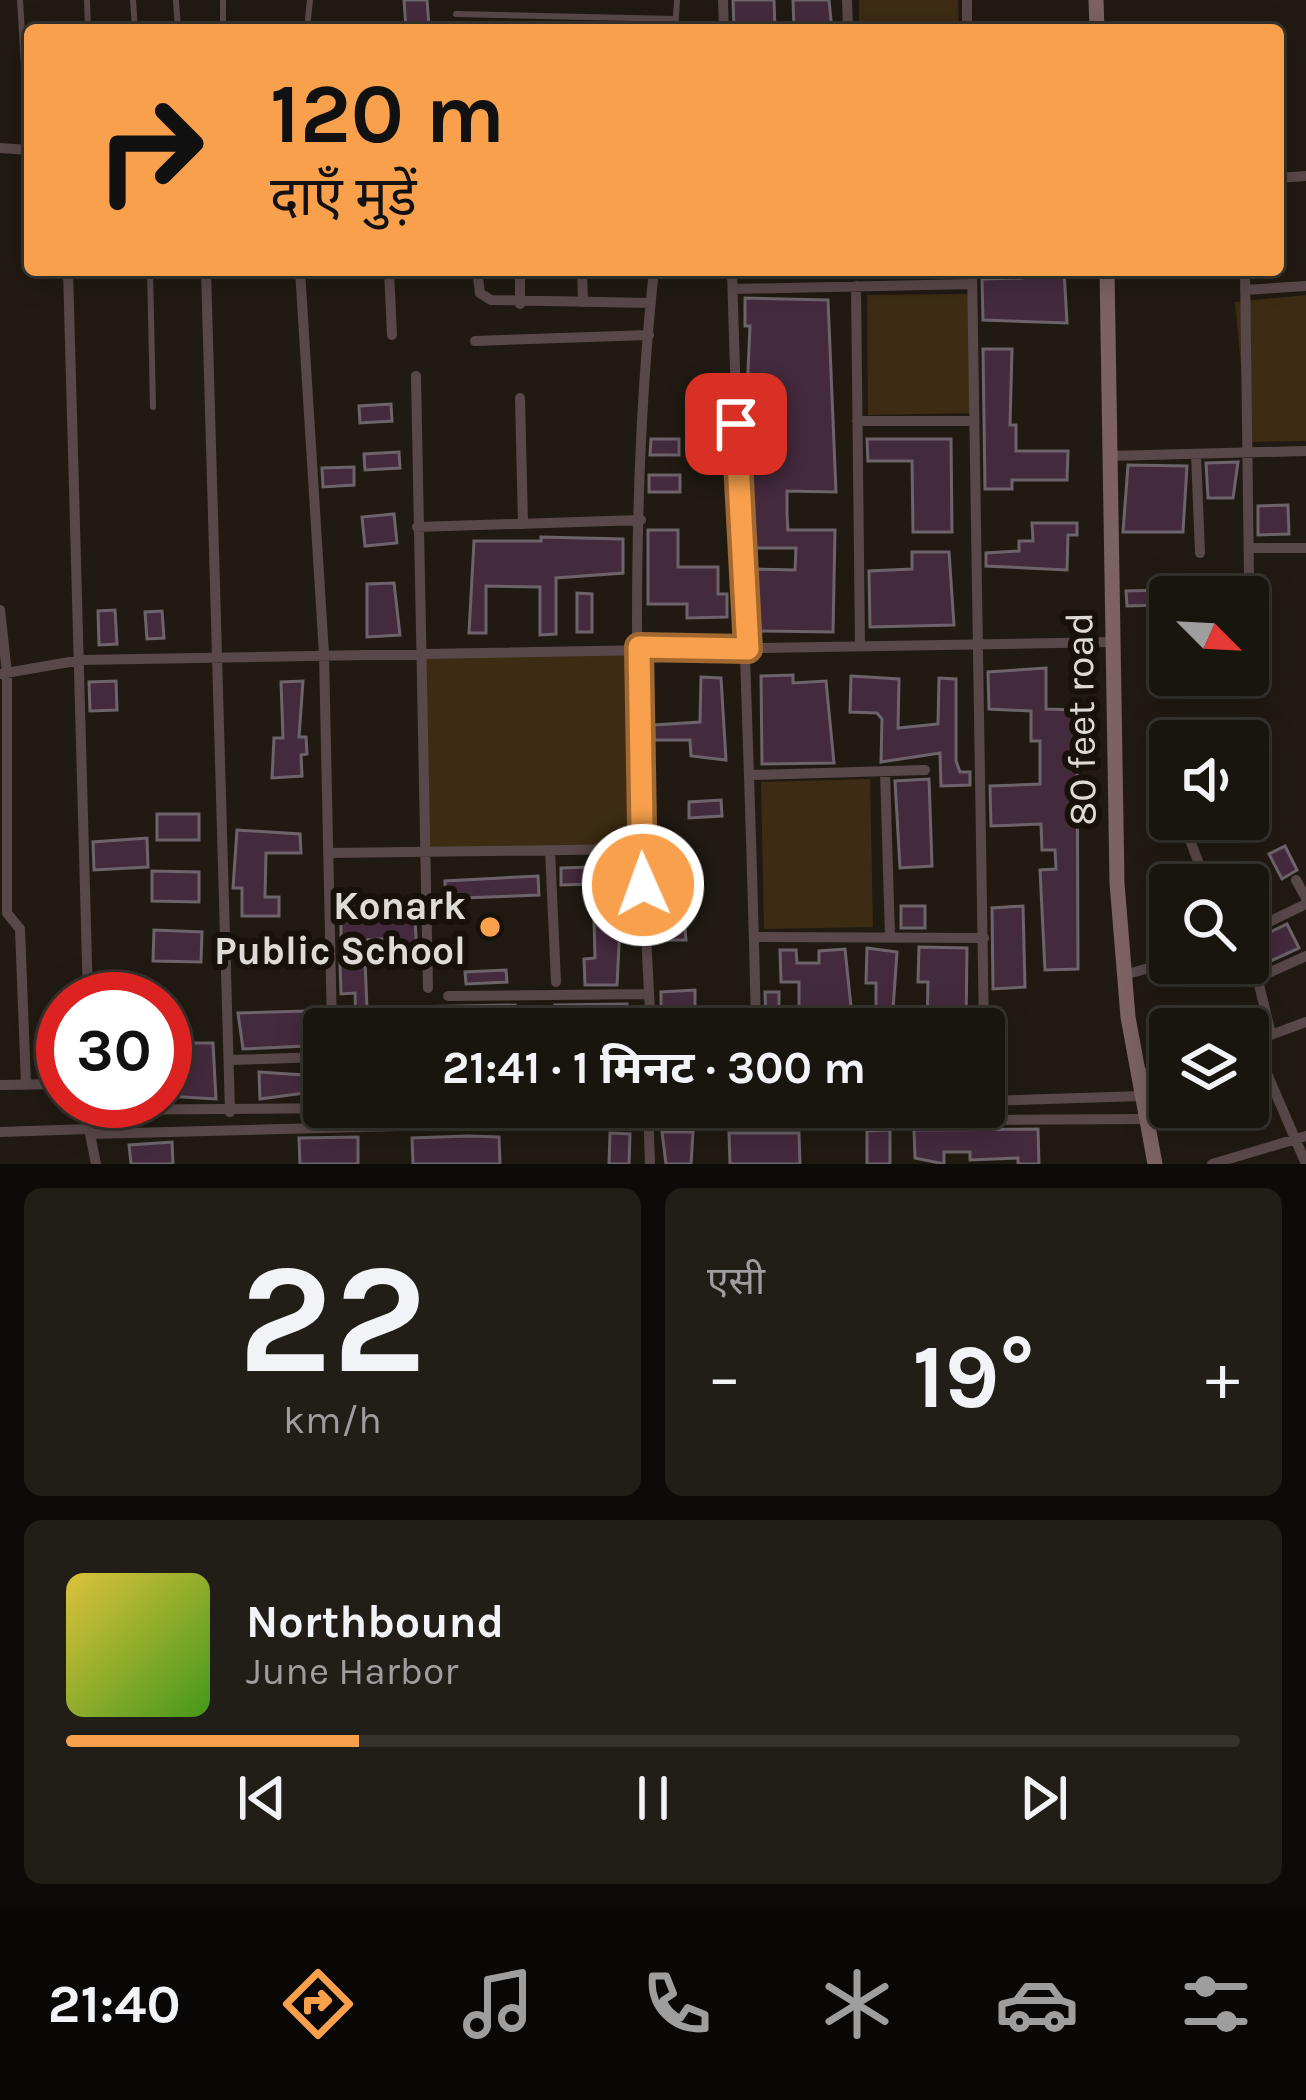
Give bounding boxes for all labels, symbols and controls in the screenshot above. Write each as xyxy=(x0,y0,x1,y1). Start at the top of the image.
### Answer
text: 120 m xyxy=(270,65,505,163)
icon: right xyxy=(72,72,228,228)
text: दाएँ मुड़ें xyxy=(270,165,417,229)
pin xyxy=(685,373,787,475)
icon: arrive xyxy=(703,391,769,457)
north arrow xyxy=(1149,576,1269,696)
map controls xyxy=(1149,576,1269,1128)
street label: 80 feet road xyxy=(1056,612,1106,826)
button: sound xyxy=(1149,720,1269,840)
position arrow xyxy=(580,822,706,948)
button: search xyxy=(1149,864,1269,984)
place label: Konark Public School xyxy=(214,883,466,974)
marker: Konark Public School xyxy=(477,914,503,940)
speed limit sign: 30 xyxy=(36,972,192,1128)
button: layers xyxy=(1149,1008,1269,1128)
text: 21:41 · 1 मिनट · 300 m xyxy=(442,1042,866,1094)
text: 22 xyxy=(238,1228,427,1410)
text: एसी xyxy=(707,1258,765,1304)
text: 19° xyxy=(913,1324,1034,1430)
text: − xyxy=(707,1338,742,1416)
text: + xyxy=(1205,1338,1240,1416)
text: km/h xyxy=(283,1397,382,1443)
text: Northbound xyxy=(246,1596,504,1648)
text: June Harbor xyxy=(246,1648,458,1694)
icon: previous xyxy=(229,1765,295,1831)
icon: pause xyxy=(620,1765,686,1831)
icon: next xyxy=(1011,1765,1077,1831)
icon: directions xyxy=(276,1962,360,2046)
icon: music xyxy=(456,1962,540,2046)
icon: phone xyxy=(635,1962,719,2046)
icon: climate xyxy=(815,1962,899,2046)
icon: car xyxy=(995,1962,1079,2046)
icon: filters xyxy=(1174,1962,1258,2046)
text: 21:40 xyxy=(48,1972,181,2036)

